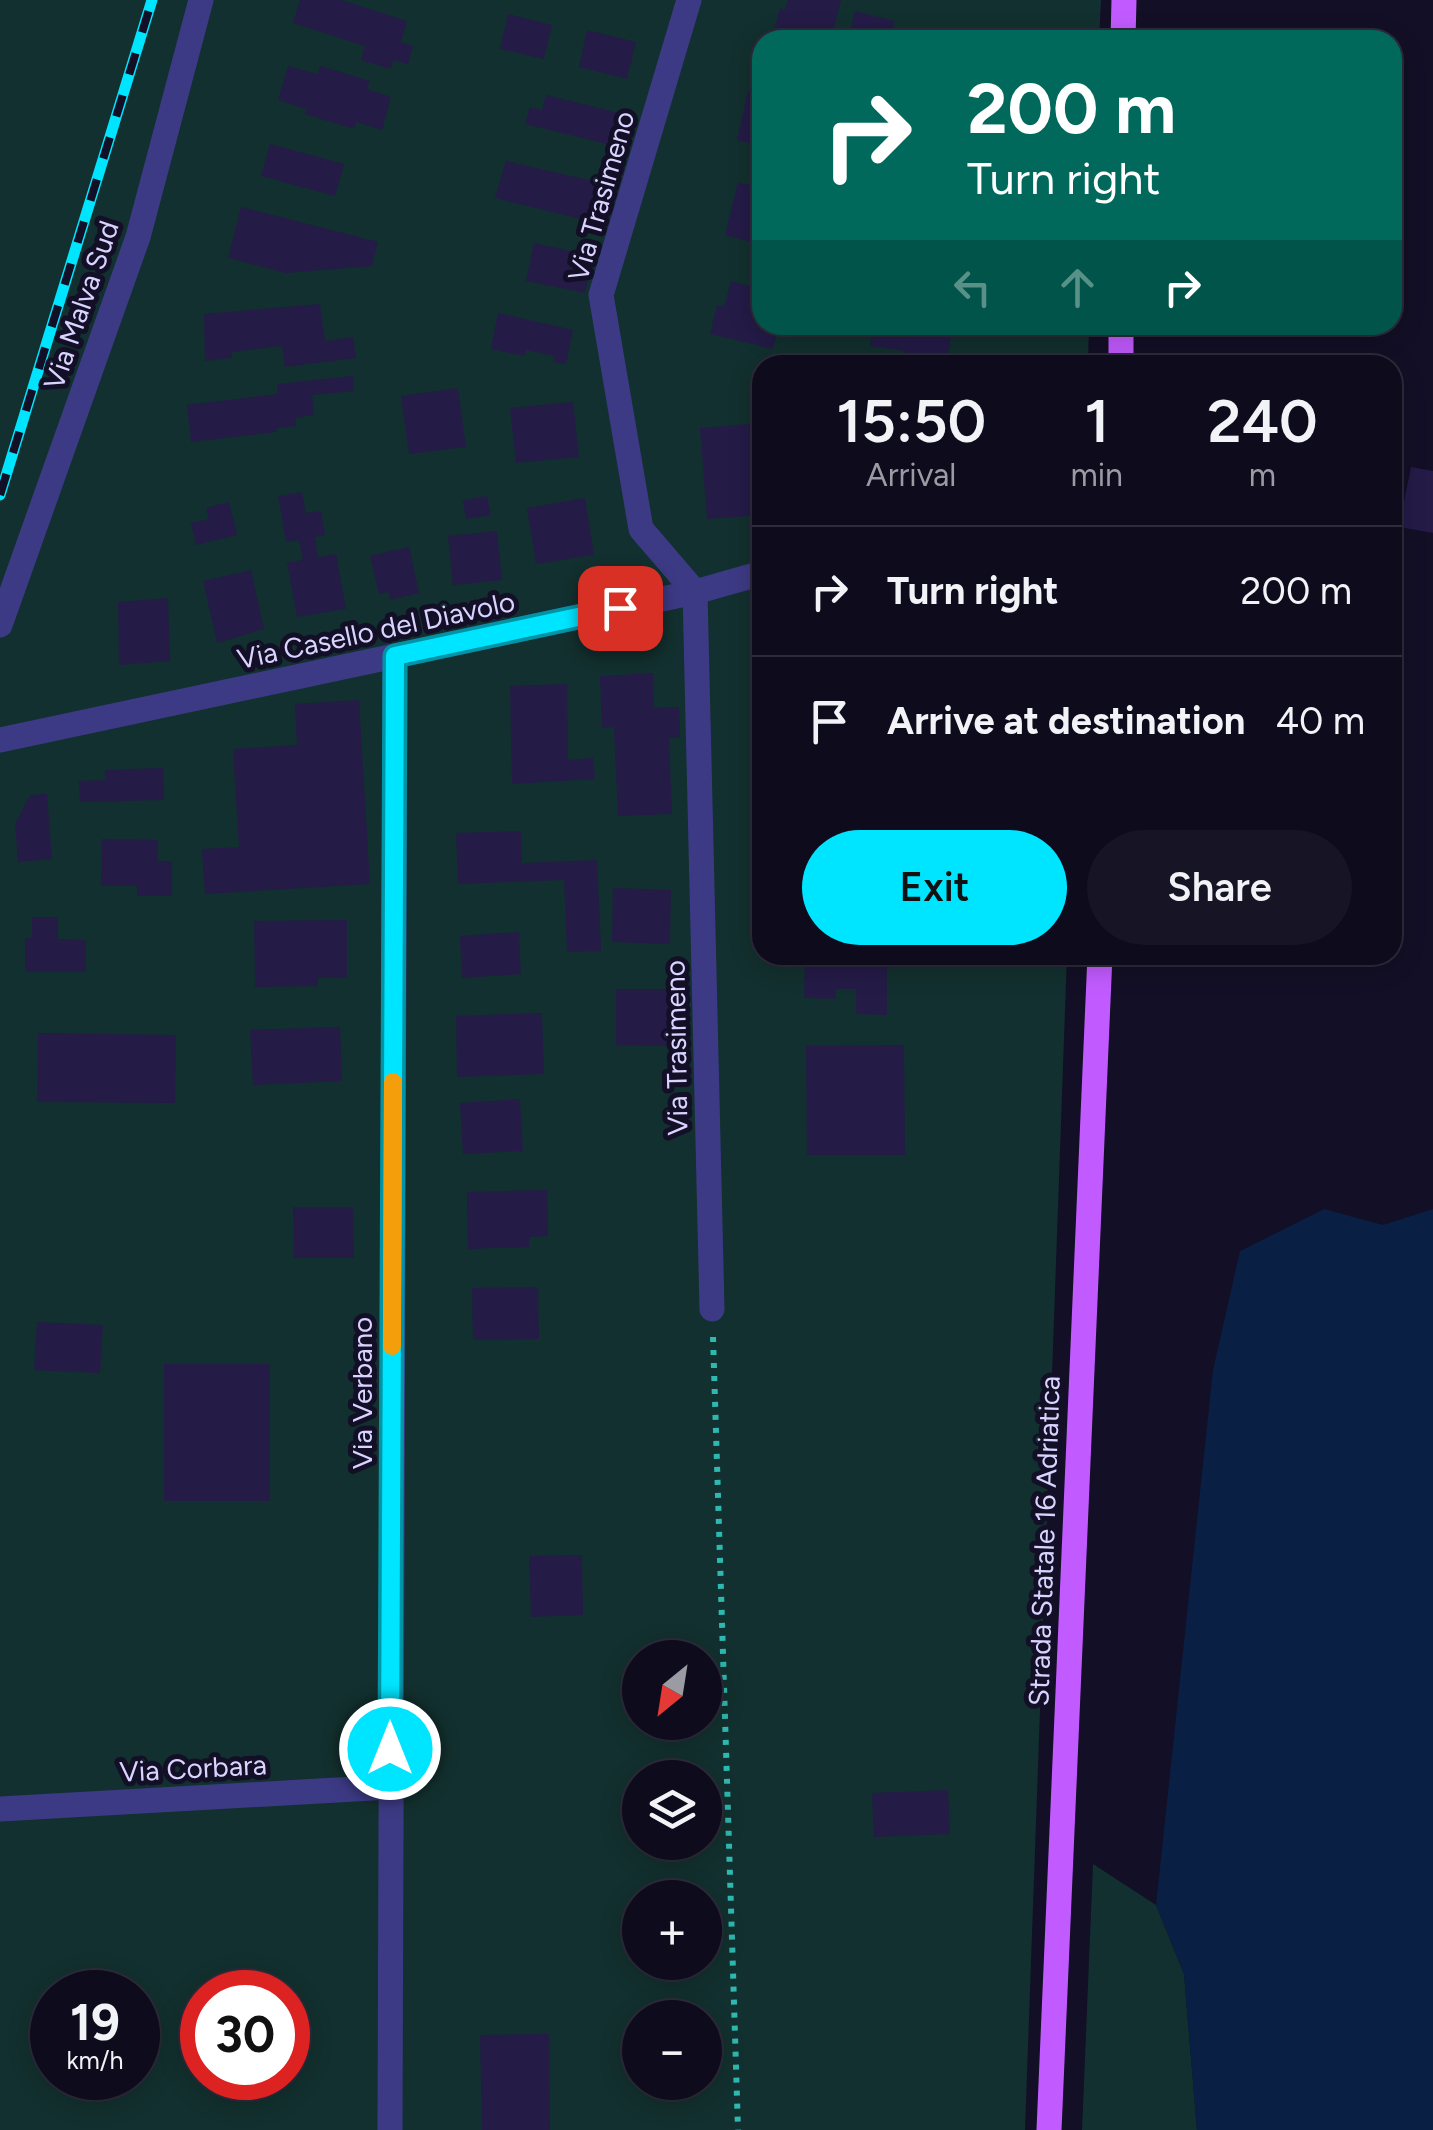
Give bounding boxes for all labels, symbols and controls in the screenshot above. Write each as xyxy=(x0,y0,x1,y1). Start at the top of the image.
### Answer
text: 200 m xyxy=(967,66,1176,151)
icon: right xyxy=(802,70,932,200)
street label: Via Trasimeno xyxy=(560,107,642,285)
text: Turn right xyxy=(967,151,1160,205)
street label: Via Malva Sud xyxy=(36,216,126,394)
icon: left xyxy=(945,260,1000,315)
icon: ahead xyxy=(1050,260,1105,315)
icon: right xyxy=(1155,260,1210,315)
text: 15:50 xyxy=(836,385,986,457)
text: 1 xyxy=(1084,385,1109,457)
text: 240 xyxy=(1207,385,1318,457)
text: Arrival xyxy=(866,456,956,494)
text: min xyxy=(1070,456,1123,494)
text: m xyxy=(1249,456,1276,494)
icon: right xyxy=(802,564,857,619)
pin xyxy=(578,566,663,651)
text: Turn right xyxy=(887,568,1059,614)
text: 200 m xyxy=(1240,568,1352,614)
icon: arrive xyxy=(593,581,648,636)
street label: Via Casello del Diavolo xyxy=(234,584,518,676)
icon: arrive xyxy=(802,694,857,749)
text: Arrive at destination xyxy=(887,698,1245,744)
text: 40 m xyxy=(1275,698,1365,744)
button: Exit xyxy=(802,830,1067,945)
button: Share xyxy=(1087,830,1352,945)
street label: Via Trasimeno xyxy=(657,960,695,1136)
street label: Via Verbano xyxy=(345,1317,379,1469)
street label: Strada Statale 16 Adriatica xyxy=(1021,1375,1067,1707)
north arrow xyxy=(622,1640,722,1740)
map controls xyxy=(622,1640,722,2100)
position arrow xyxy=(338,1697,442,1801)
street label: Via Corbara xyxy=(119,1747,267,1789)
button: layers xyxy=(622,1760,722,1860)
button: + xyxy=(622,1880,722,1980)
speed limit sign: 30 xyxy=(180,1970,310,2100)
text: 19 xyxy=(70,1992,120,2053)
button: − xyxy=(622,2000,722,2100)
text: km/h xyxy=(66,2045,124,2075)

